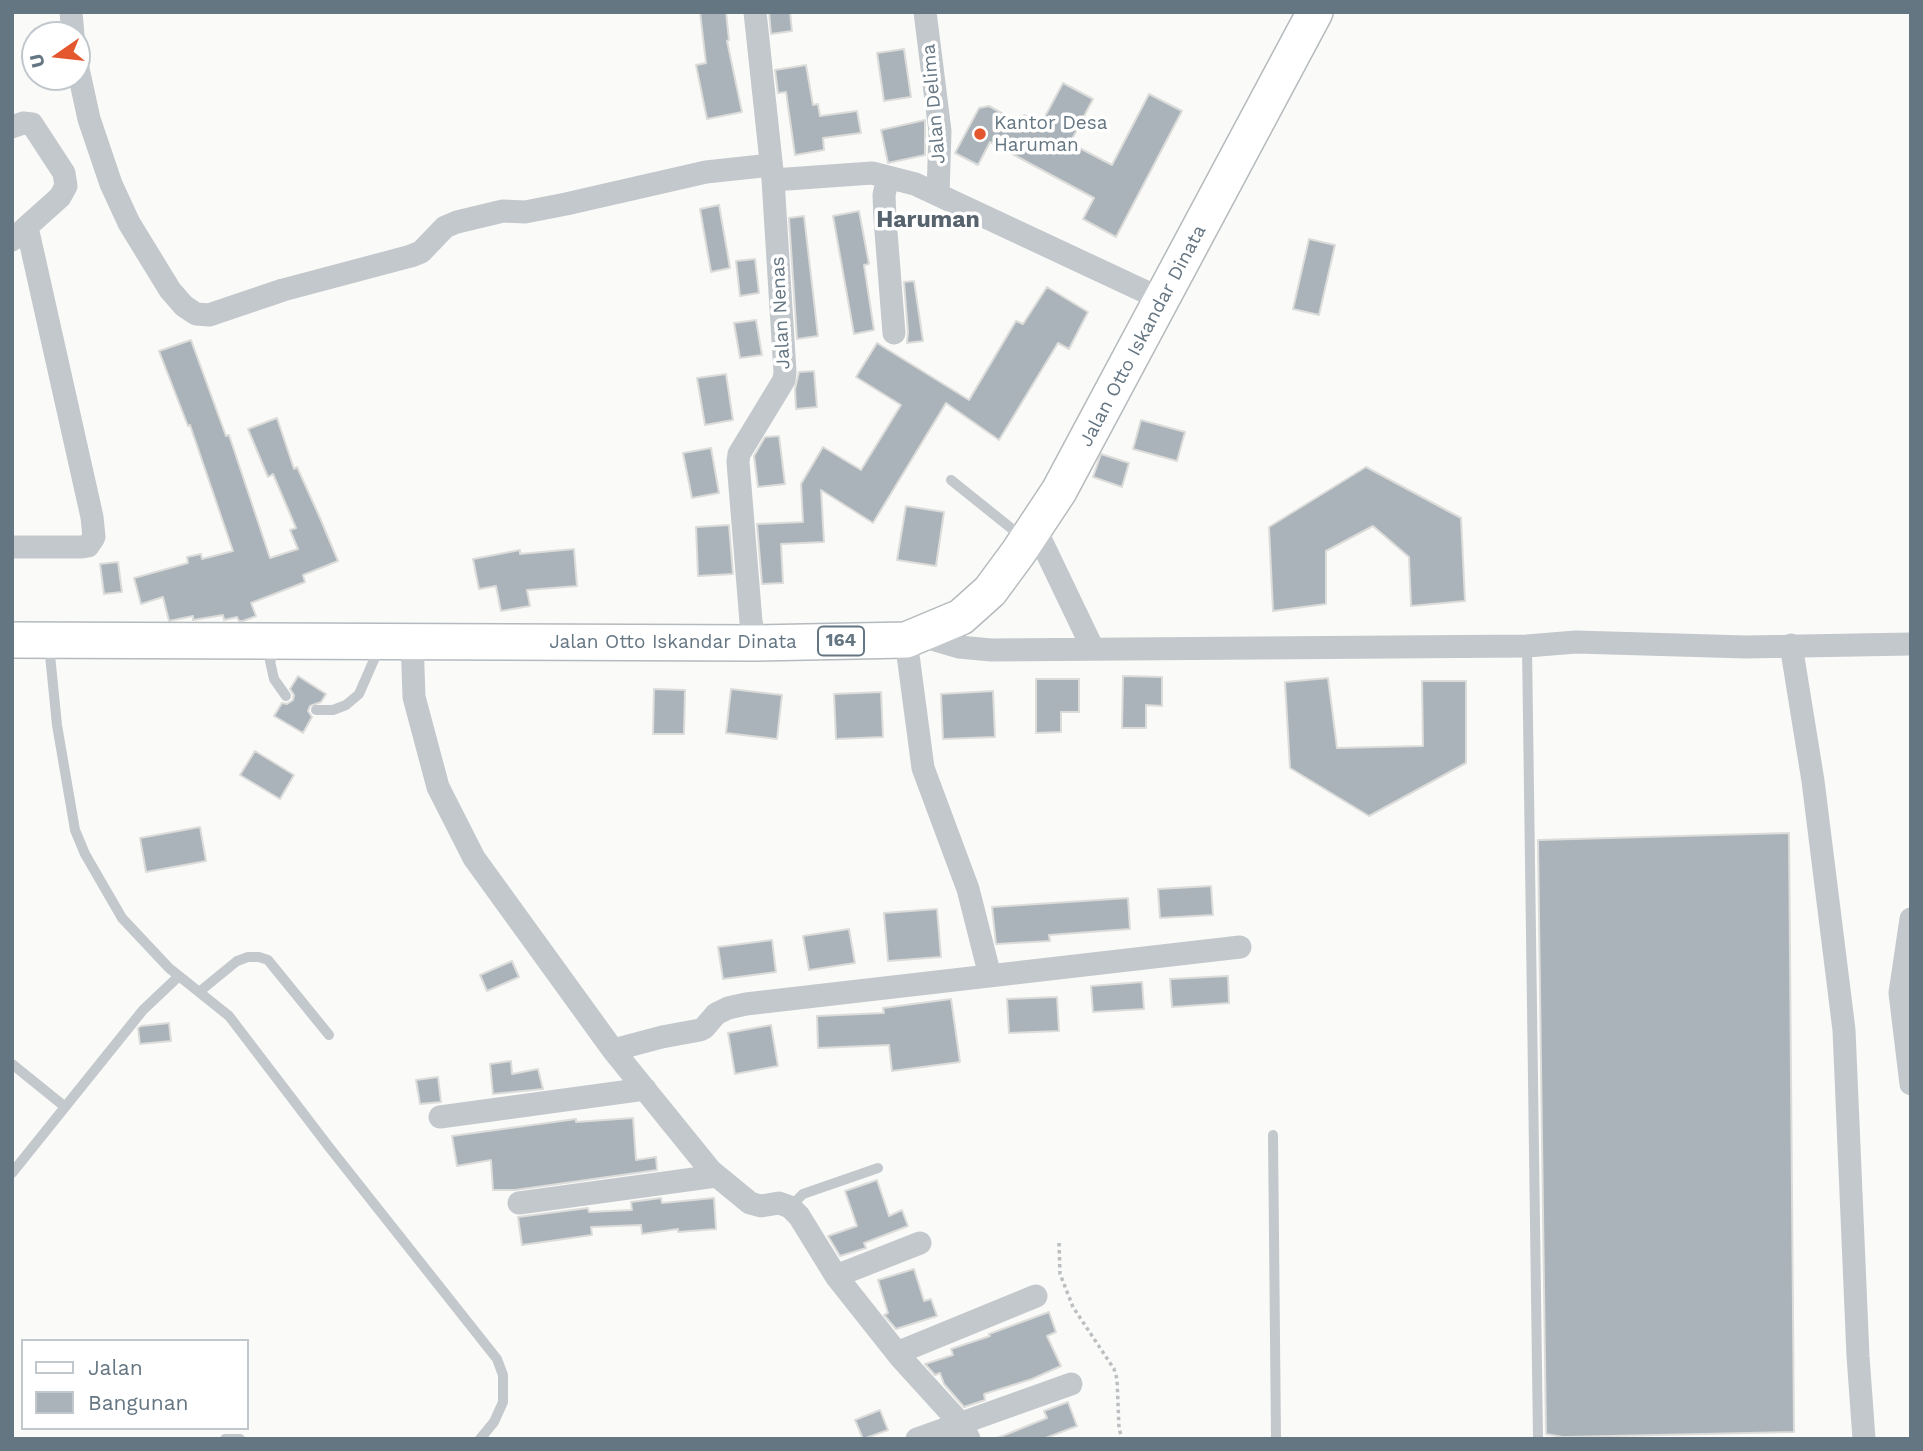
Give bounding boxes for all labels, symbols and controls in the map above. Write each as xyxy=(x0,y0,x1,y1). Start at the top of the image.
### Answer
north arrow xyxy=(21,21,91,91)
street label: Jalan Delima xyxy=(917,43,951,165)
text: U xyxy=(24,51,50,70)
place label: Kantor Desa Haruman xyxy=(994,112,1108,156)
marker: Kantor Desa Haruman xyxy=(972,126,988,142)
district label: Haruman xyxy=(876,206,980,234)
street label: Jalan Otto Iskandar Dinata xyxy=(1075,221,1211,451)
street label: Jalan Nenas xyxy=(767,256,795,370)
road number: 164 xyxy=(818,626,864,656)
street label: Jalan Otto Iskandar Dinata xyxy=(549,631,797,653)
legend xyxy=(21,1339,248,1430)
text: Jalan xyxy=(88,1355,143,1380)
text: Bangunan xyxy=(88,1390,189,1415)

